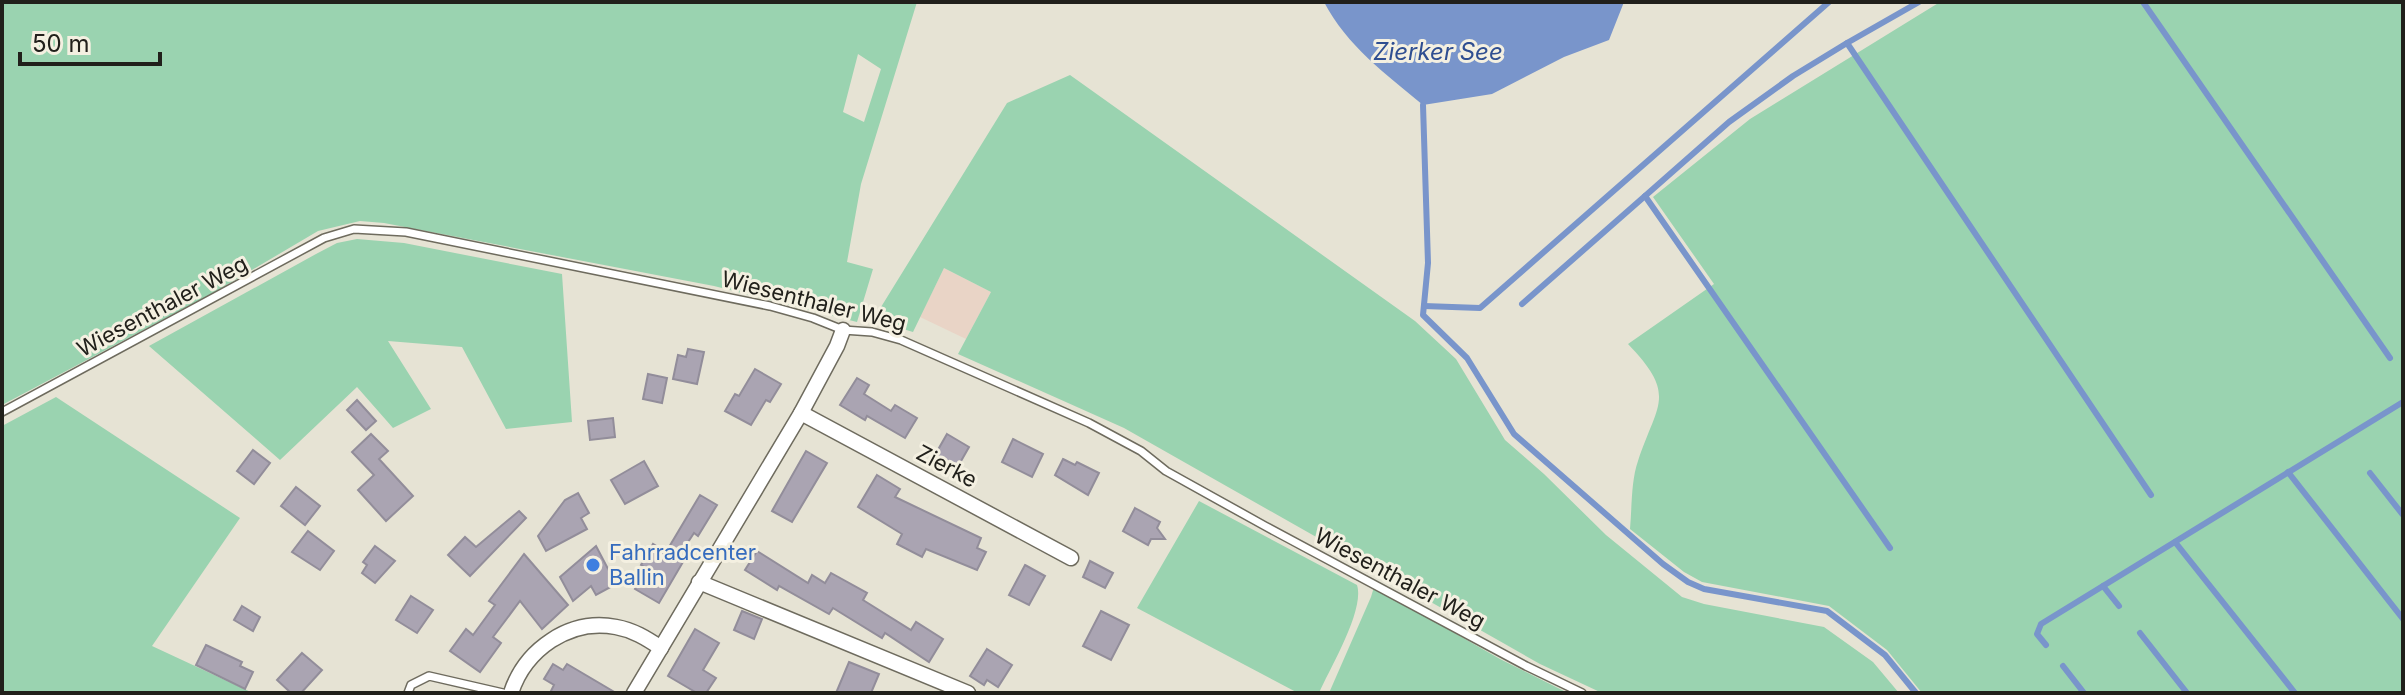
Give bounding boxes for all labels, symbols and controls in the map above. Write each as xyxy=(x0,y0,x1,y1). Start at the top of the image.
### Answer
scale bar xyxy=(20,16,160,66)
text: 50 m xyxy=(32,29,90,58)
water label: Zierker See xyxy=(1373,37,1503,66)
street label: Wiesenthaler Weg xyxy=(72,250,252,362)
street label: Wiesenthaler Weg xyxy=(719,265,909,337)
street label: Zierke xyxy=(912,439,982,493)
street label: Wiesenthaler Weg xyxy=(1310,522,1490,634)
place label: Fahrradcenter Ballin xyxy=(609,539,756,590)
marker: Fahrradcenter Ballin xyxy=(584,556,602,574)

